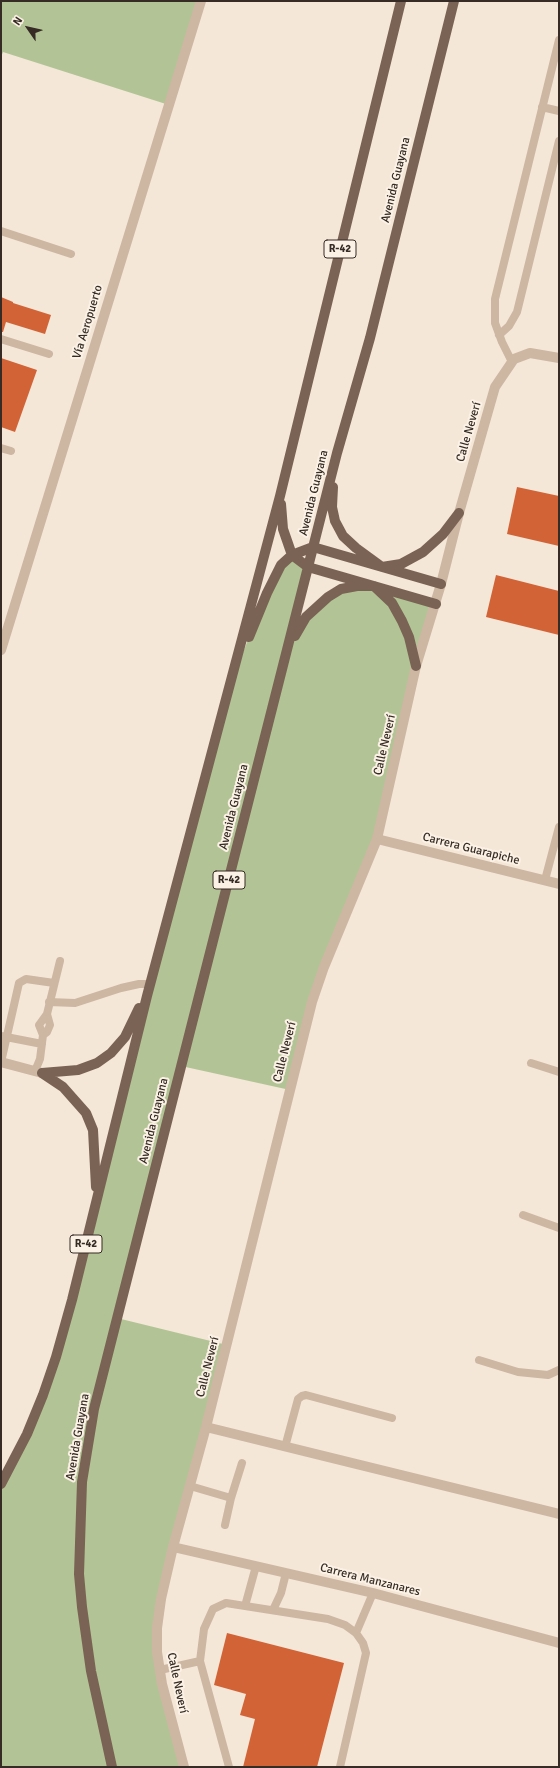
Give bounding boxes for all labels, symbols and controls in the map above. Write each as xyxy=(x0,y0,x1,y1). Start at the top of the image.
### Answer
north arrow xyxy=(8,8,48,48)
text: N xyxy=(10,14,25,28)
street label: Avenida Guayana xyxy=(378,136,414,224)
road number: R-42 xyxy=(324,240,356,258)
street label: Vía Aeropuerto xyxy=(70,283,106,361)
street label: Calle Neverí xyxy=(454,400,484,464)
street label: Avenida Guayana xyxy=(296,449,332,537)
street label: Calle Neverí xyxy=(371,713,399,777)
street label: Avenida Guayana xyxy=(216,763,252,851)
street label: Carrera Guarapiche xyxy=(421,830,521,868)
road number: R-42 xyxy=(213,871,245,889)
street label: Calle Neverí xyxy=(271,1020,299,1084)
street label: Avenida Guayana xyxy=(136,1077,172,1165)
road number: R-42 xyxy=(70,1235,102,1253)
street label: Calle Neverí xyxy=(194,1335,222,1399)
street label: Avenida Guayana xyxy=(63,1393,93,1481)
street label: Carrera Manzanares xyxy=(318,1561,422,1599)
street label: Calle Neverí xyxy=(164,1651,190,1715)

